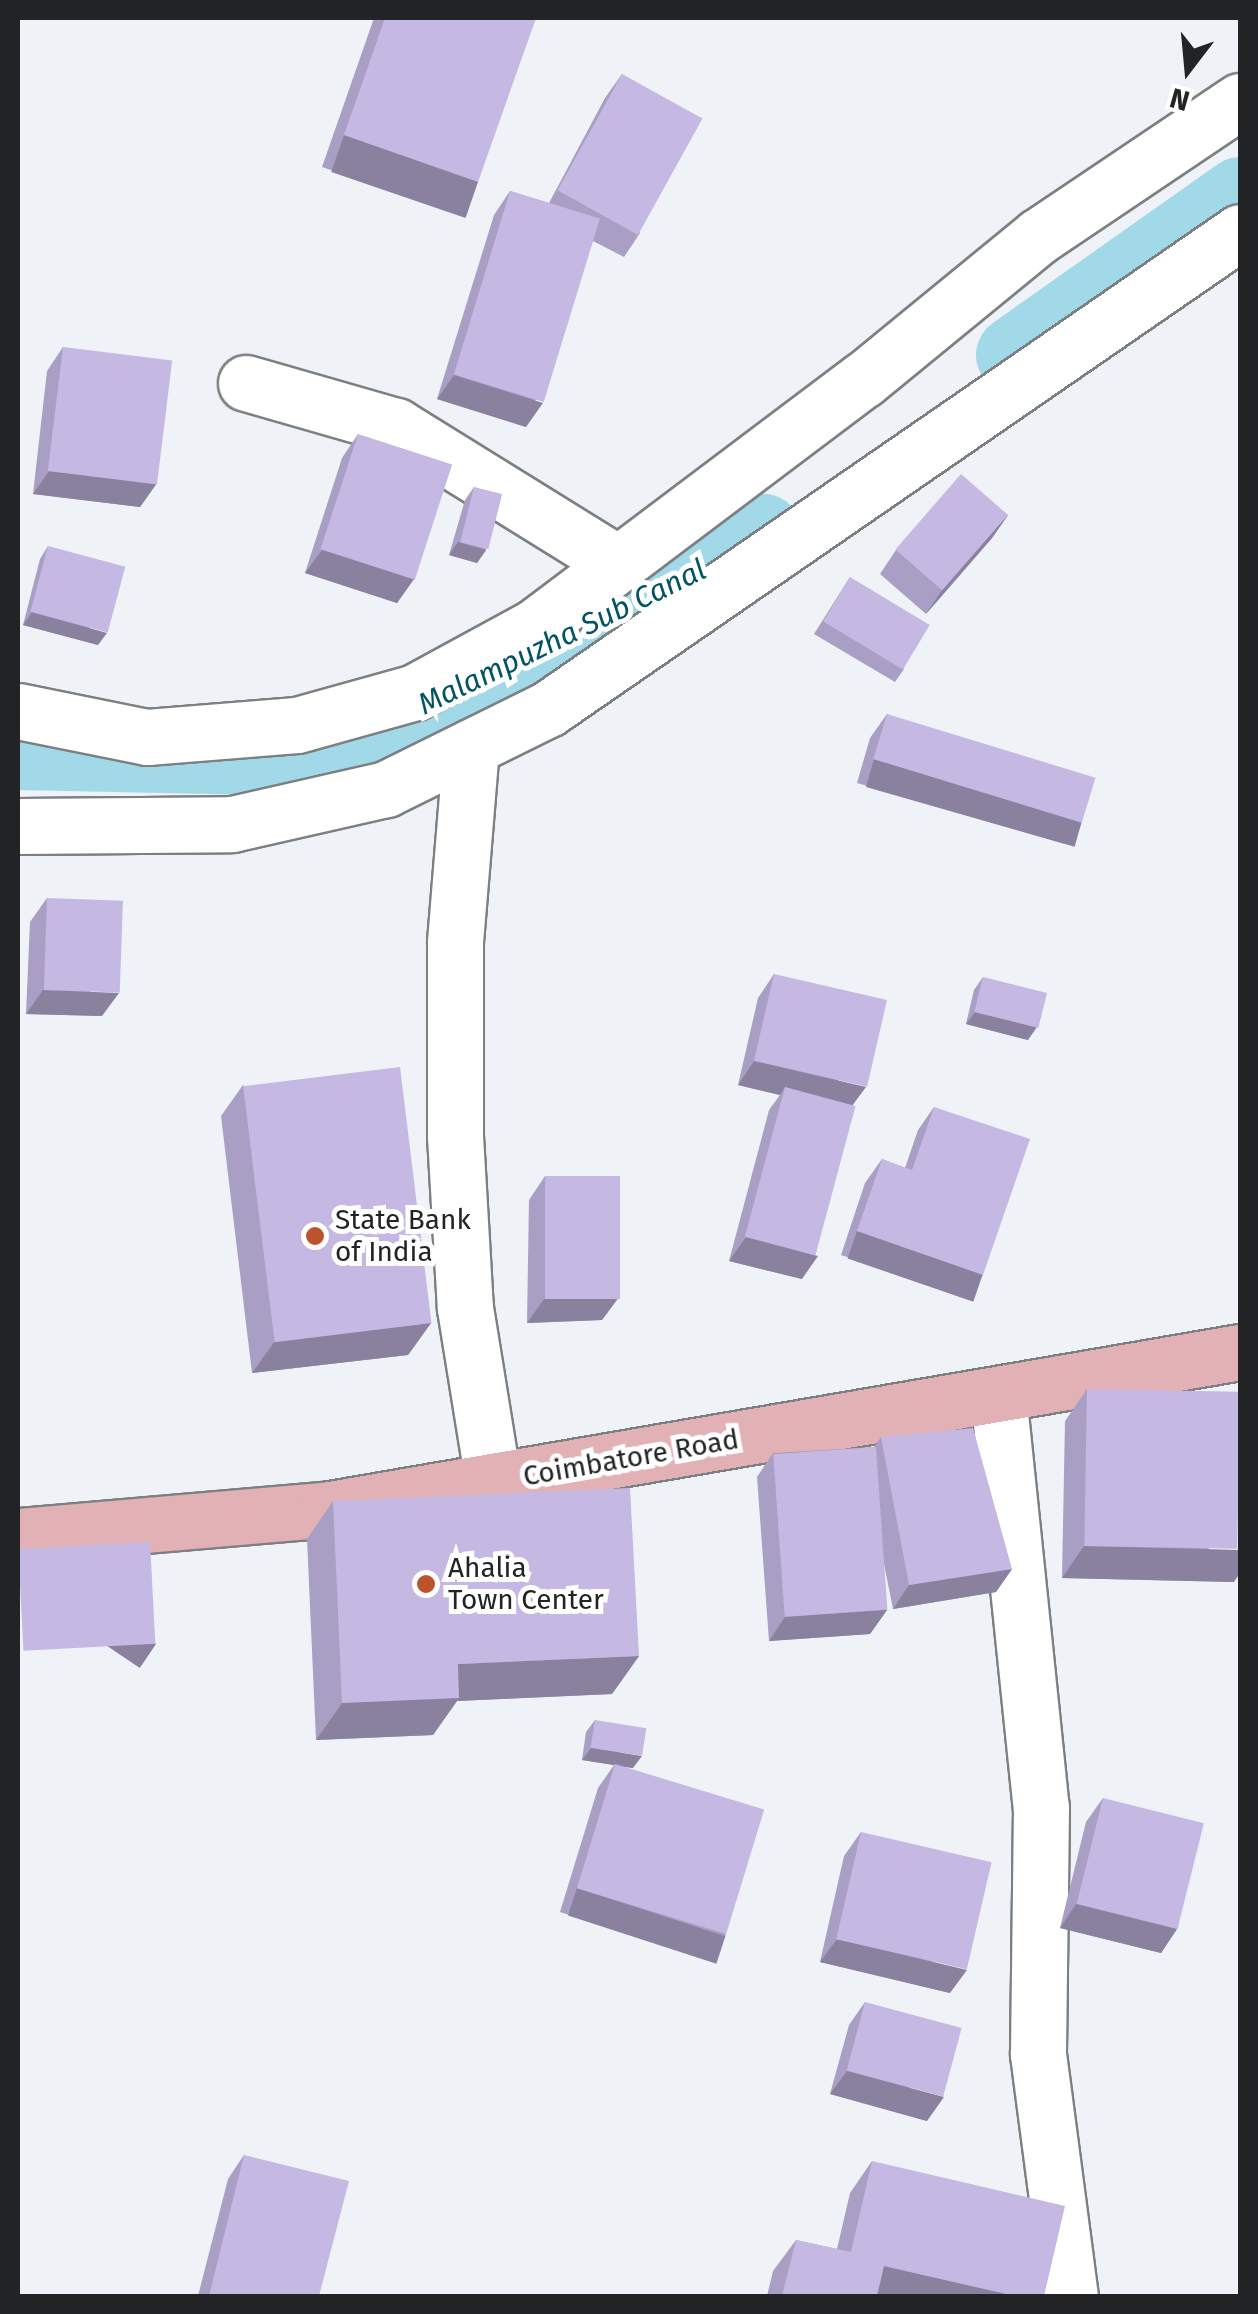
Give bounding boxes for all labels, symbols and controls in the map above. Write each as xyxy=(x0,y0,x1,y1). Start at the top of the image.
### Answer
north arrow xyxy=(1138,20,1238,120)
text: N xyxy=(1166,81,1193,118)
water label: Malampuzha Sub Canal xyxy=(412,552,712,722)
place label: State Bank of India xyxy=(335,1203,471,1269)
marker: State Bank of India xyxy=(304,1225,326,1247)
street label: Coimbatore Road xyxy=(521,1423,741,1493)
place label: Ahalia Town Center xyxy=(448,1551,604,1617)
marker: Ahalia Town Center xyxy=(413,1571,439,1597)

